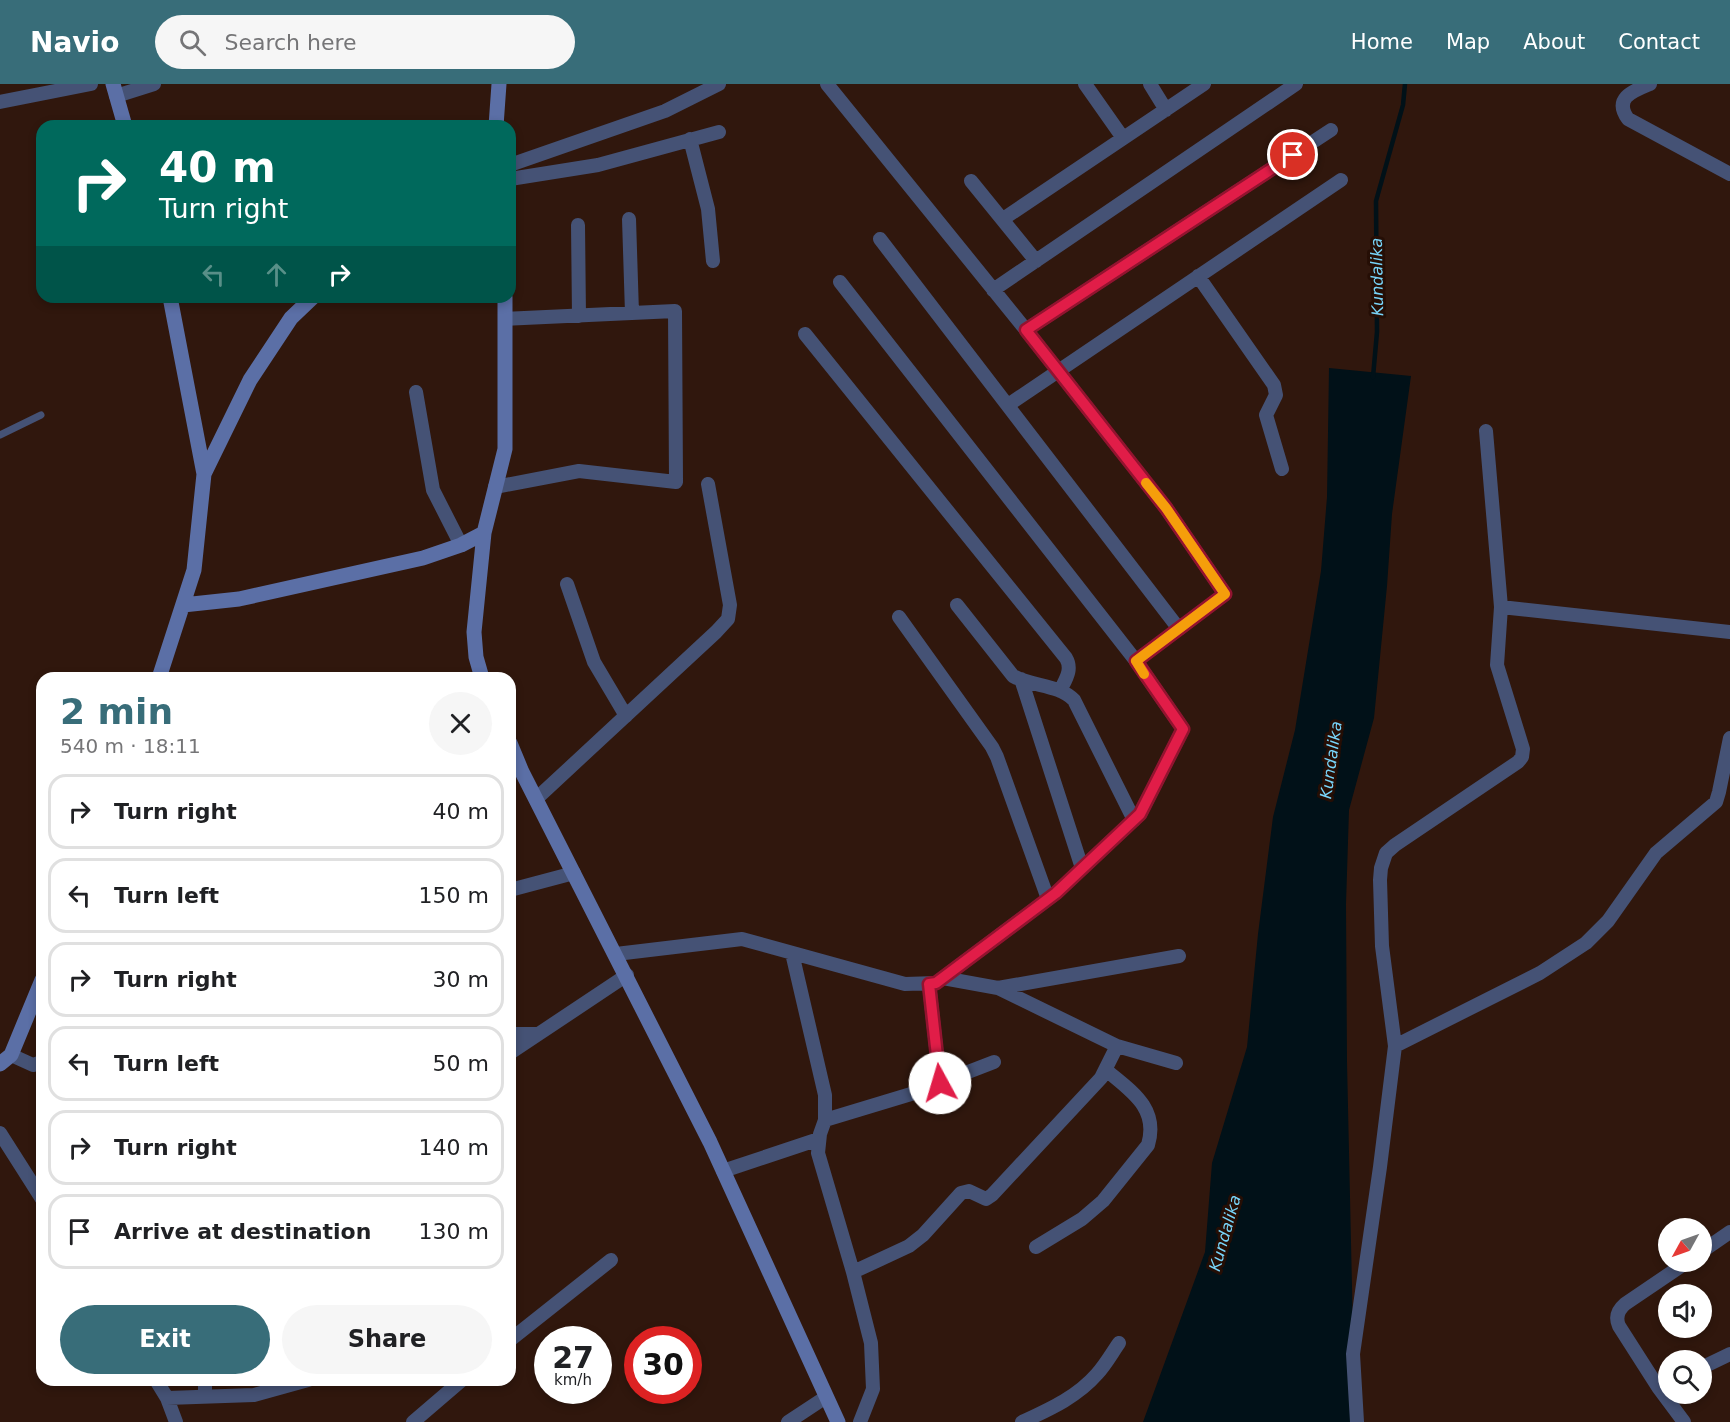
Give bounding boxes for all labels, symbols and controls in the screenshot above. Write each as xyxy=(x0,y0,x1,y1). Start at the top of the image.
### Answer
search box xyxy=(155,15,575,69)
text: Navio xyxy=(30,26,119,59)
icon: search xyxy=(176,26,209,59)
text: Search here xyxy=(224,30,357,55)
text: Home xyxy=(1351,30,1413,54)
text: Map xyxy=(1446,30,1490,54)
text: About xyxy=(1523,30,1585,54)
text: Contact xyxy=(1618,30,1700,54)
pin xyxy=(1267,129,1318,180)
icon: arrive xyxy=(1276,138,1309,171)
text: 40 m xyxy=(159,143,276,192)
icon: right xyxy=(60,144,138,222)
text: Turn right xyxy=(159,193,288,224)
water label: Kundalika xyxy=(1367,238,1387,316)
icon: left xyxy=(197,258,230,291)
icon: ahead xyxy=(260,258,293,291)
icon: right xyxy=(323,258,356,291)
text: 2 min xyxy=(60,691,173,732)
button: close xyxy=(429,692,492,755)
water label: Kundalika xyxy=(1316,720,1346,800)
text: 540 m · 18:11 xyxy=(60,734,201,758)
icon: right xyxy=(63,795,96,828)
text: Turn right xyxy=(114,799,237,824)
text: 40 m xyxy=(433,799,489,824)
icon: left xyxy=(63,879,96,912)
text: Turn left xyxy=(114,883,219,908)
text: 150 m xyxy=(419,883,489,908)
icon: right xyxy=(63,963,96,996)
text: Turn right xyxy=(114,967,237,992)
text: 30 m xyxy=(433,967,489,992)
icon: left xyxy=(63,1047,96,1080)
text: Turn left xyxy=(114,1051,219,1076)
text: 50 m xyxy=(433,1051,489,1076)
position arrow xyxy=(908,1051,972,1115)
icon: right xyxy=(63,1131,96,1164)
text: Turn right xyxy=(114,1135,237,1160)
text: 140 m xyxy=(419,1135,489,1160)
water label: Kundalika xyxy=(1205,1193,1245,1273)
icon: arrive xyxy=(63,1215,96,1248)
north arrow xyxy=(1658,1218,1712,1272)
map controls xyxy=(1658,1218,1712,1404)
text: Arrive at destination xyxy=(114,1219,371,1244)
text: 130 m xyxy=(419,1219,489,1244)
button: sound xyxy=(1658,1284,1712,1338)
button: Exit xyxy=(60,1305,270,1374)
button: Share xyxy=(282,1305,492,1374)
speed limit sign: 30 xyxy=(624,1326,702,1404)
text: 27 xyxy=(552,1340,594,1375)
button: search xyxy=(1658,1350,1712,1404)
text: km/h xyxy=(554,1371,592,1389)

